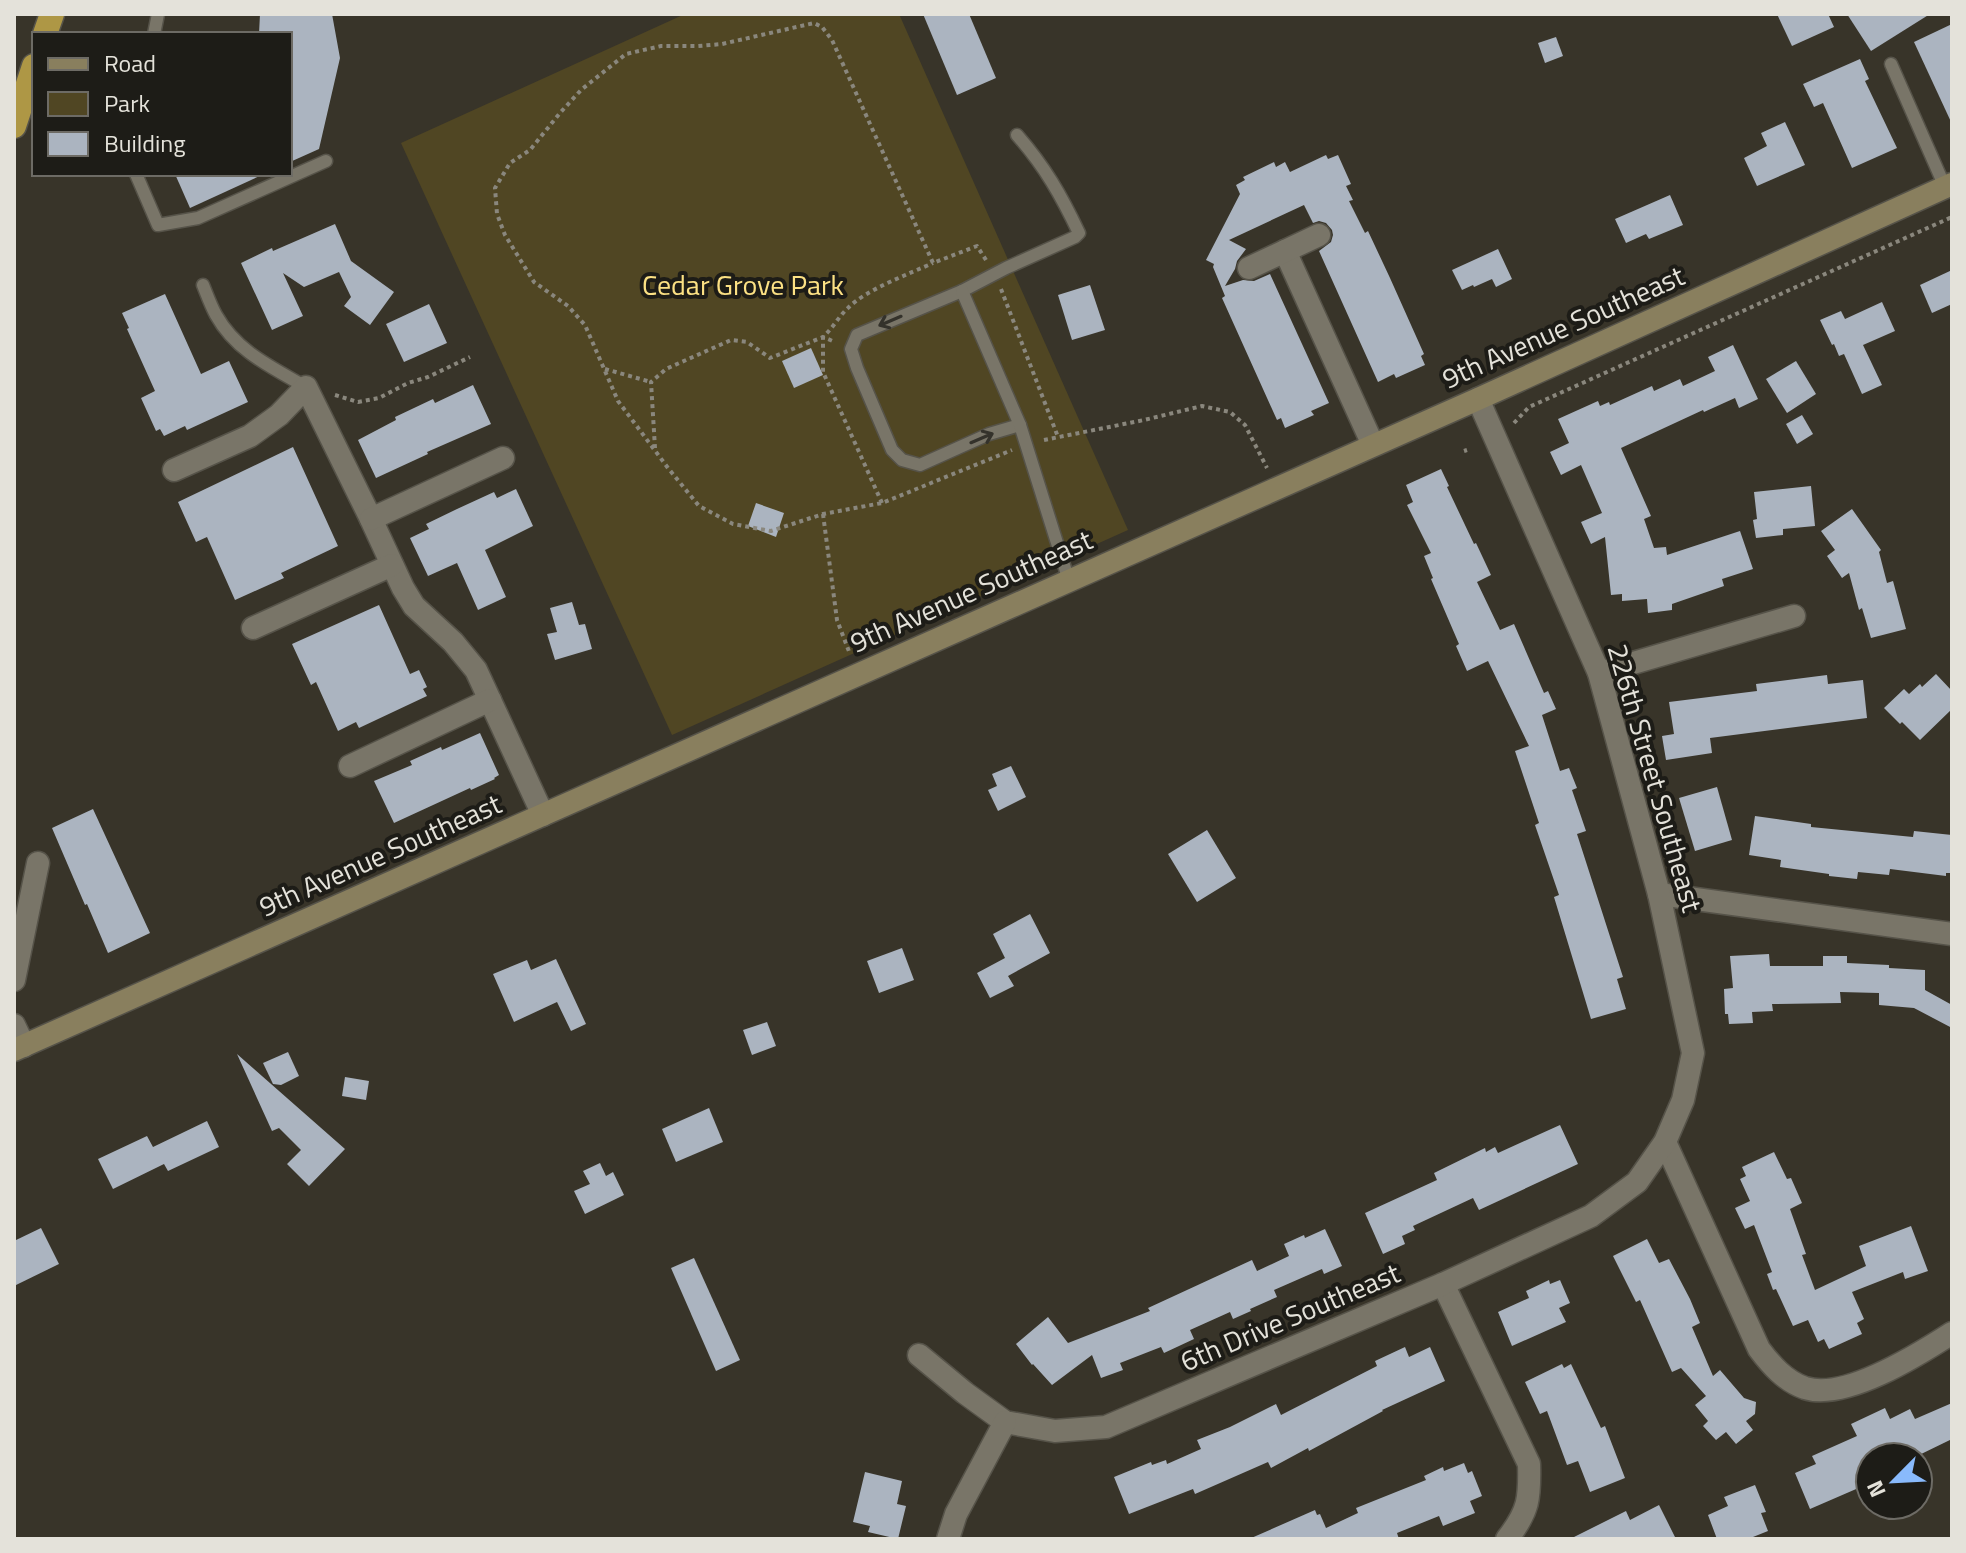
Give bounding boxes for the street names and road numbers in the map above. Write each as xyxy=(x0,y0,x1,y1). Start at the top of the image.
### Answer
street label: 9th Avenue Southeast xyxy=(1435,254,1691,399)
street label: 9th Avenue Southeast xyxy=(843,518,1099,663)
street label: 226th Street Southeast xyxy=(1597,639,1714,917)
street label: 9th Avenue Southeast xyxy=(252,782,508,927)
street label: 6th Drive Southeast xyxy=(1173,1251,1406,1382)

